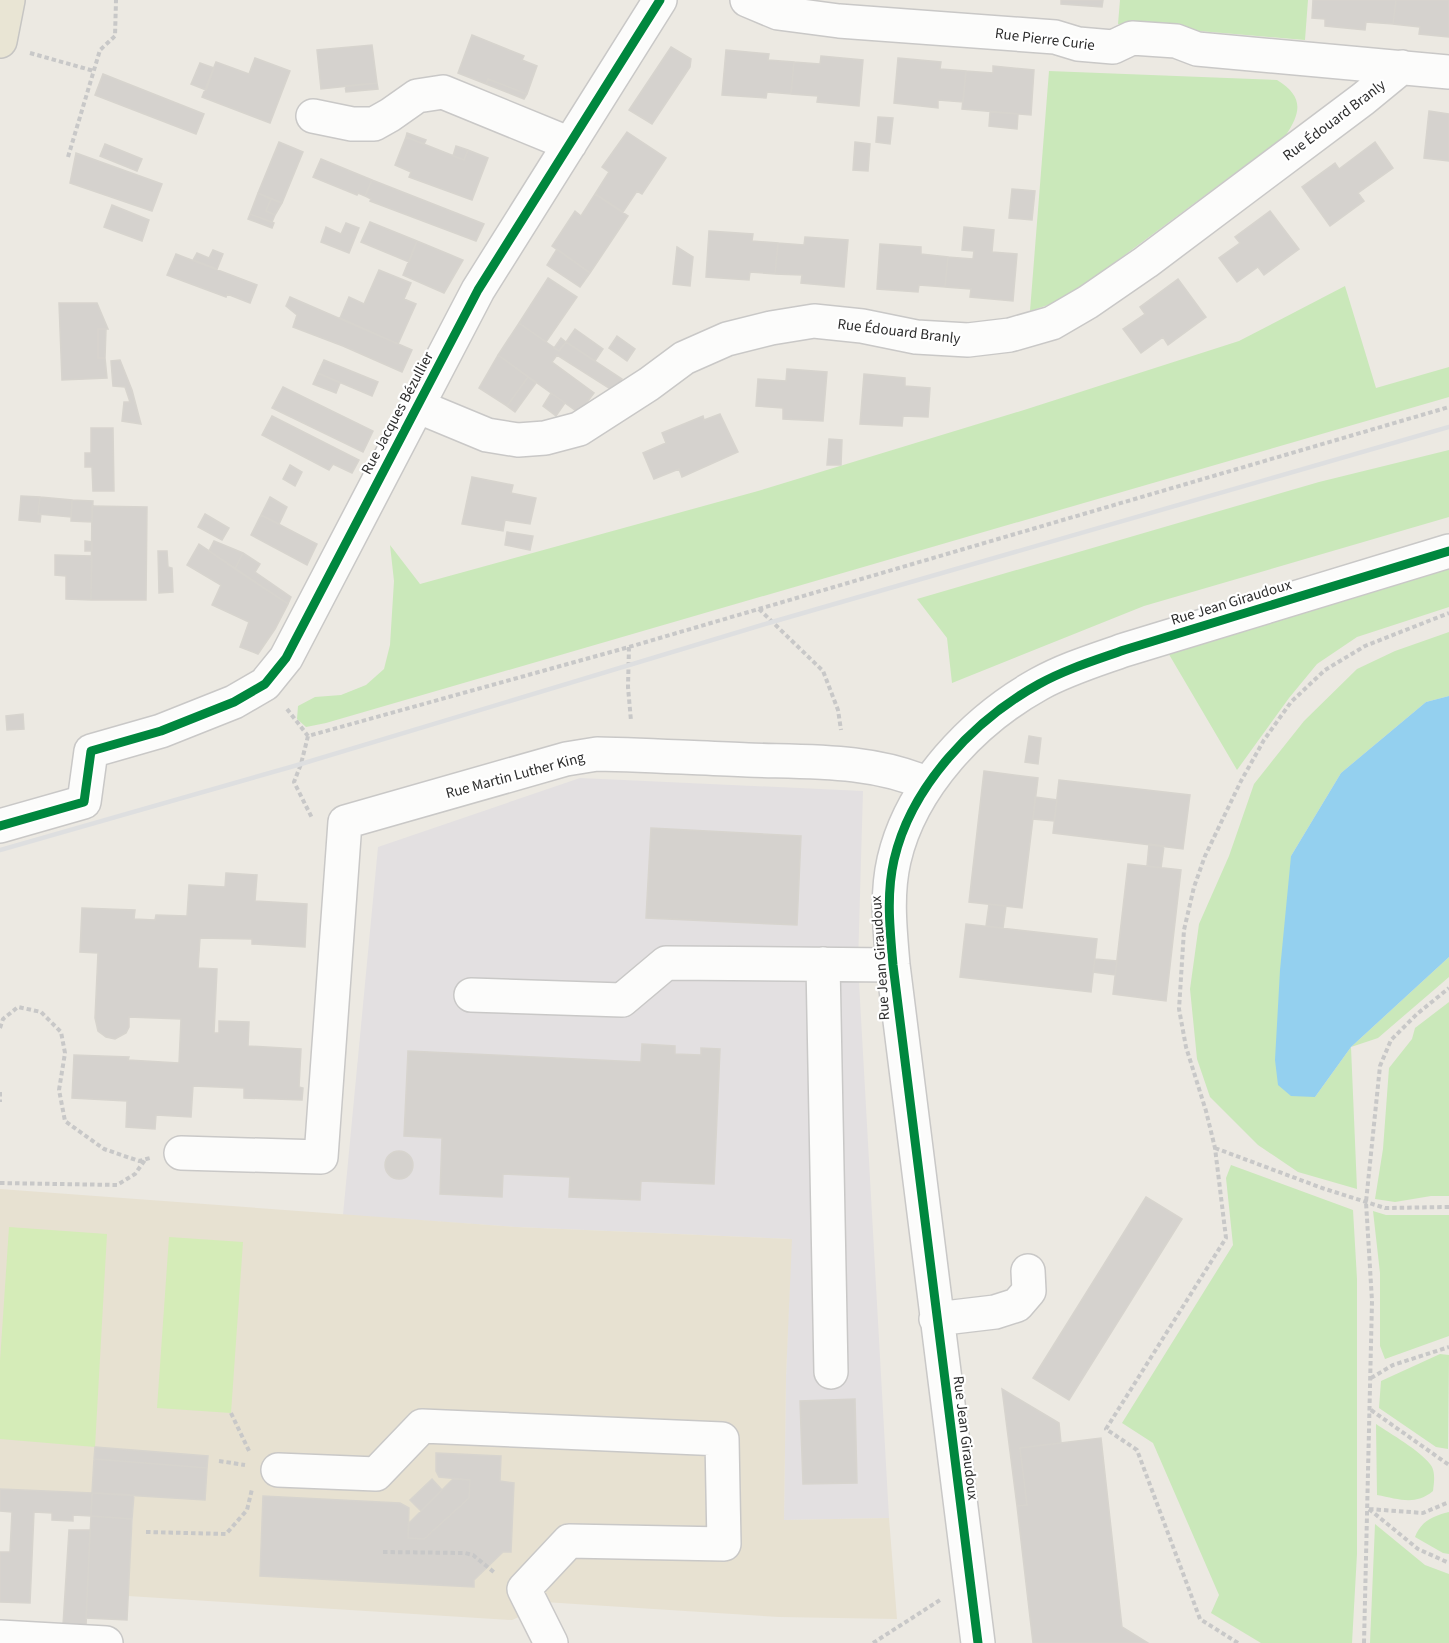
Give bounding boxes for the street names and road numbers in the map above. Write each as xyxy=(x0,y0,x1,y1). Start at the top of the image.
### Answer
street label: Rue Pierre Curie xyxy=(994,23,1096,56)
street label: Rue Édouard Branly xyxy=(1279,75,1390,166)
street label: Rue Édouard Branly xyxy=(836,314,962,349)
street label: Rue Jacques Bézullier xyxy=(356,347,439,478)
street label: Rue Jean Giraudoux xyxy=(1168,574,1294,631)
street label: Rue Martin Luther King xyxy=(443,747,587,804)
street label: Rue Jean Giraudoux xyxy=(866,895,895,1021)
street label: Rue Jean Giraudoux xyxy=(947,1375,984,1502)

